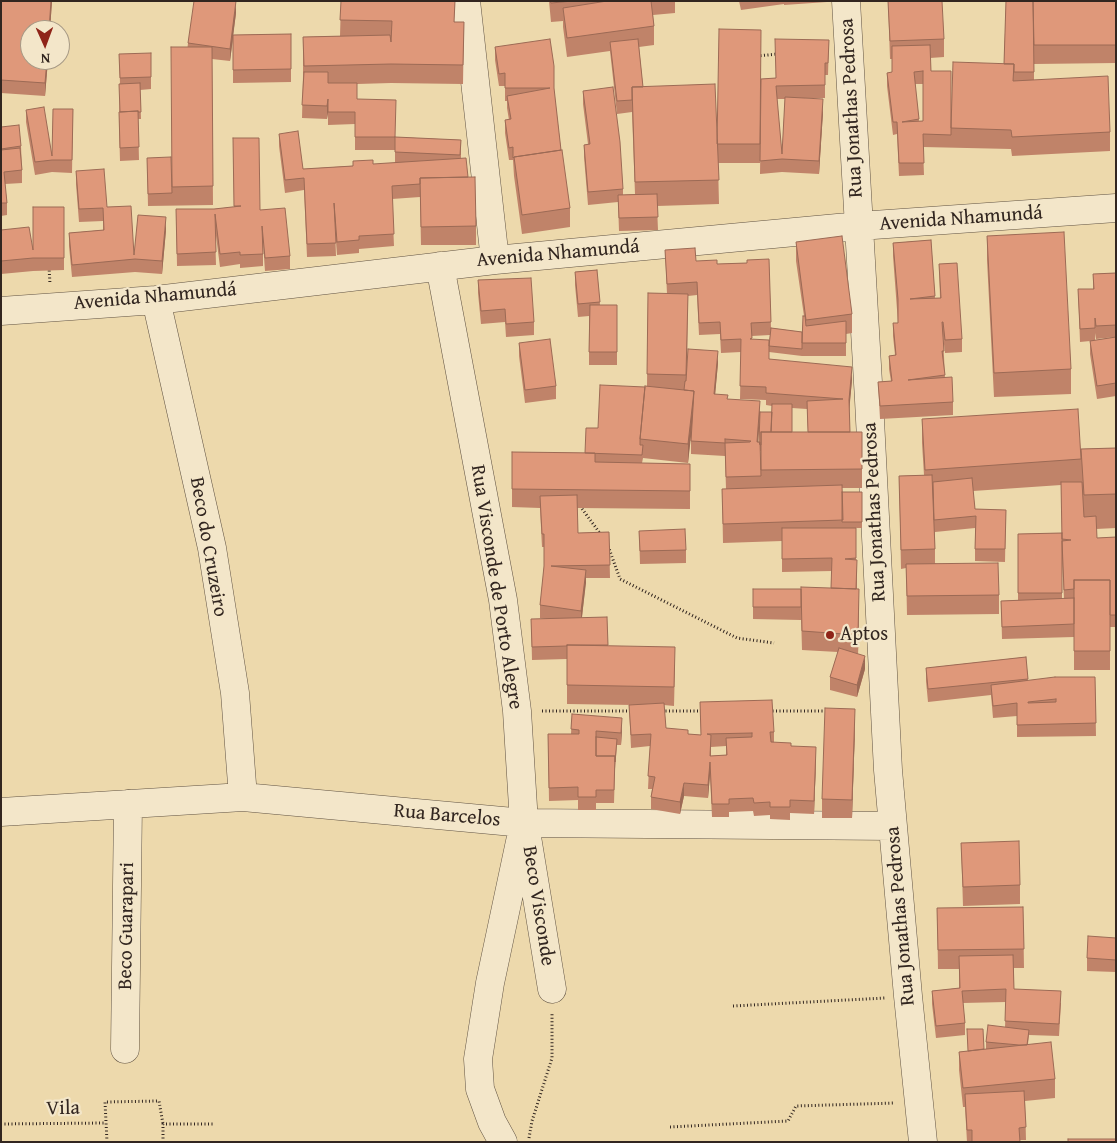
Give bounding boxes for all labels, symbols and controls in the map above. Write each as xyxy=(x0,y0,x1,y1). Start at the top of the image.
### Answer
street label: Rua Jonathas Pedrosa xyxy=(835,18,869,198)
north arrow xyxy=(20,20,70,70)
text: N xyxy=(40,49,51,69)
street label: Avenida Nhamundá xyxy=(879,201,1043,237)
street label: Avenida Nhamundá xyxy=(475,235,641,273)
street label: Avenida Nhamundá xyxy=(72,278,238,316)
street label: Rua Jonathas Pedrosa xyxy=(858,422,892,602)
street label: Rua Visconde de Porto Alegre xyxy=(465,463,527,711)
street label: Beco do Cruzeiro xyxy=(184,475,232,619)
place label: Aptos xyxy=(840,623,888,647)
marker: Aptos xyxy=(824,629,836,641)
street label: Rua Barcelos xyxy=(393,799,501,833)
street label: Rua Jonathas Pedrosa xyxy=(881,825,921,1007)
street label: Beco Visconde xyxy=(517,844,559,968)
street label: Beco Guarapari xyxy=(114,862,140,990)
street label: Vila xyxy=(46,1097,80,1121)

